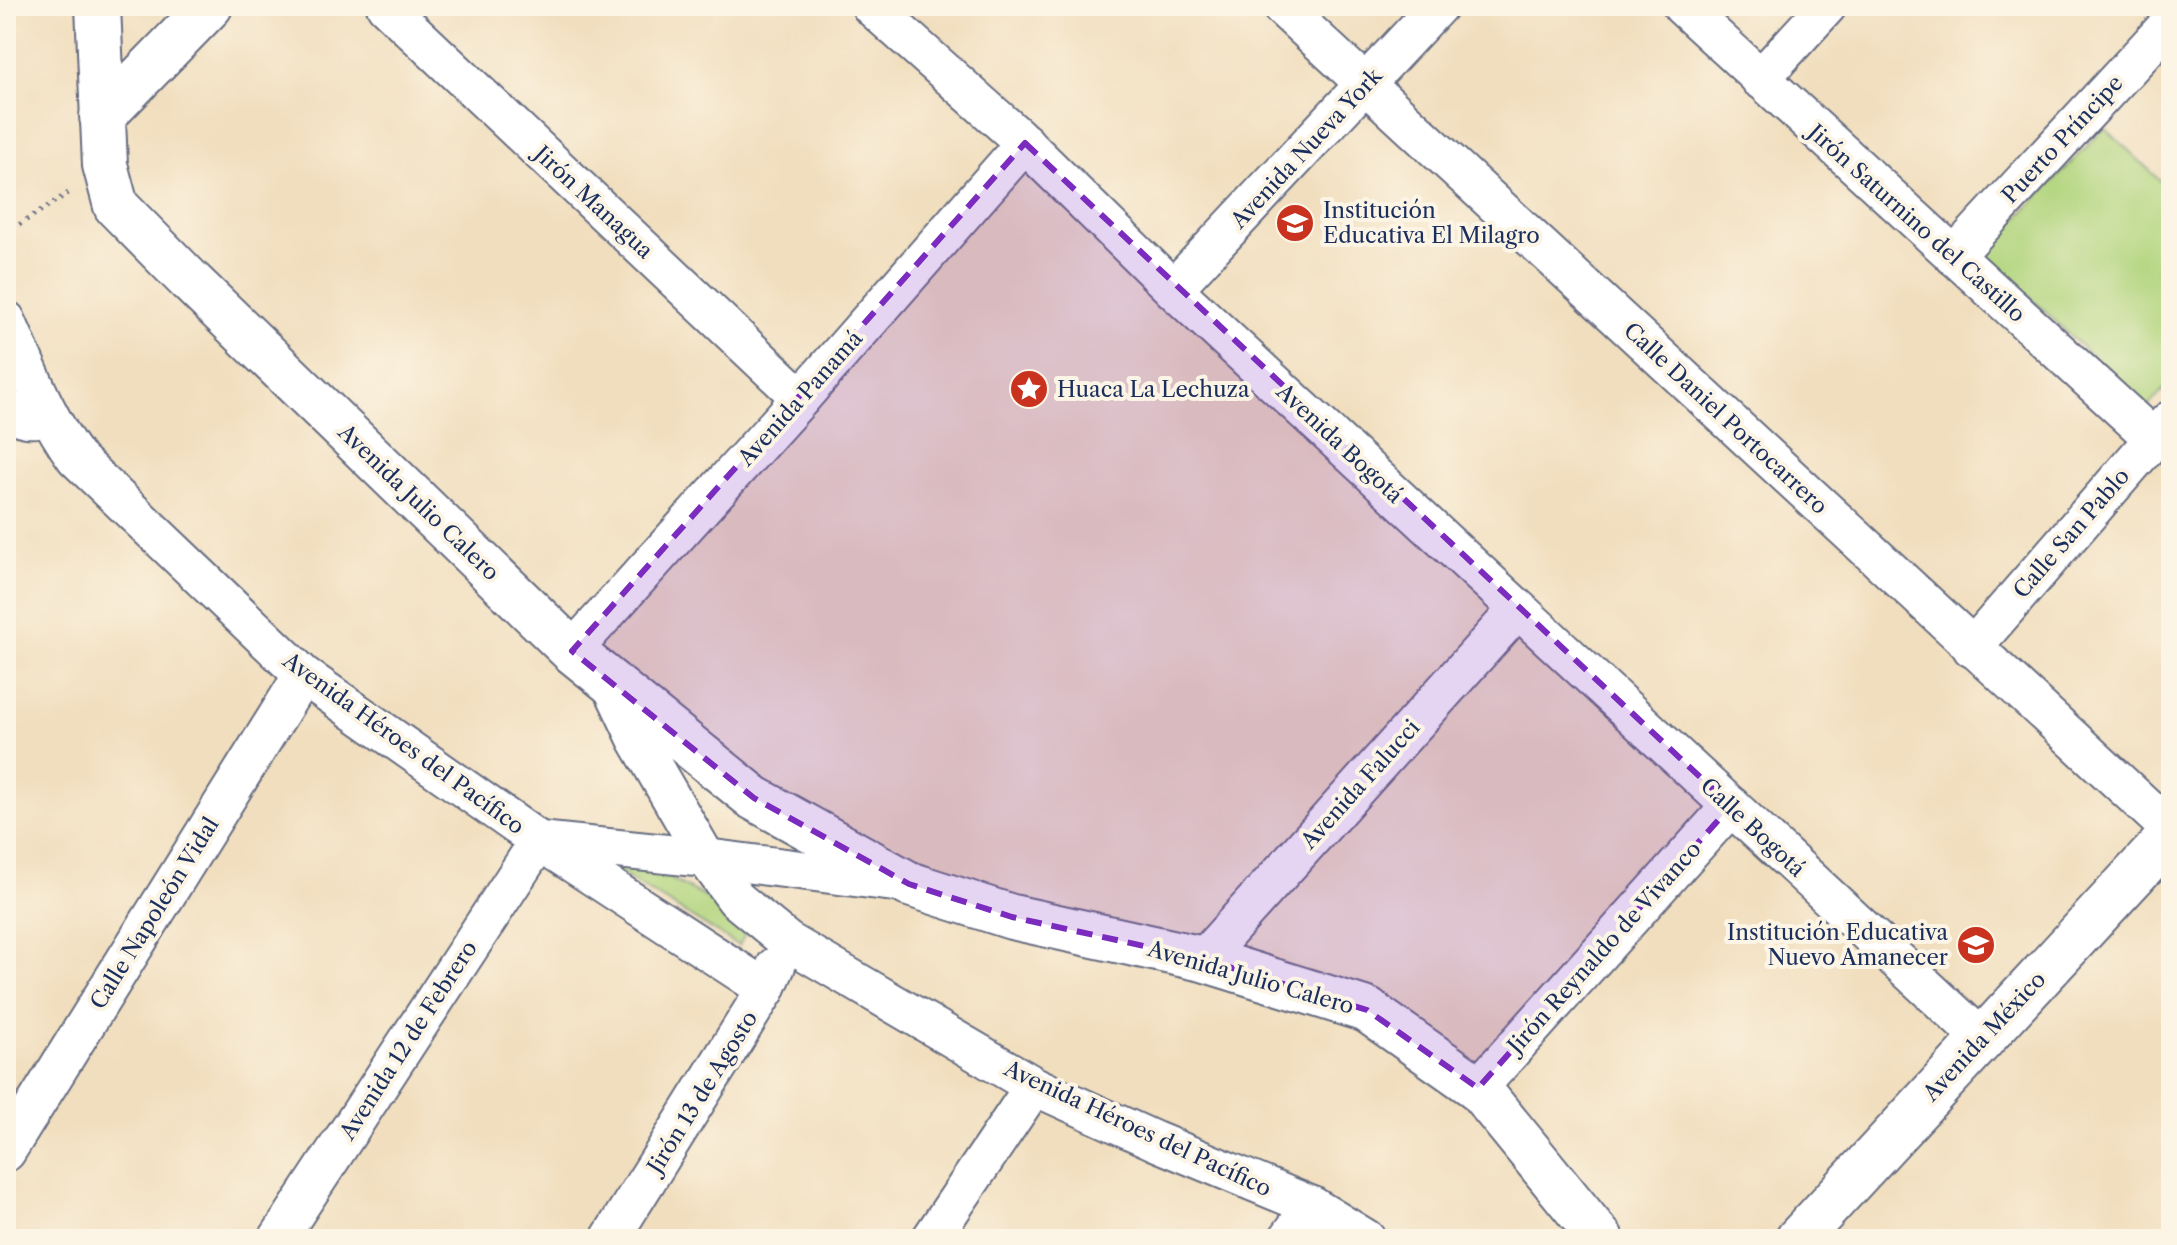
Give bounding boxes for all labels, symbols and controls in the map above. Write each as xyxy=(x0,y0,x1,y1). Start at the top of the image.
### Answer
street label: Avenida Nueva York xyxy=(1225,62,1388,235)
street label: Puerto Príncipe xyxy=(1996,70,2129,209)
street label: Jirón Saturnino del Castillo xyxy=(1800,117,2031,328)
street label: Jirón Managua xyxy=(527,138,659,264)
place label: Institución Educativa El Milagro xyxy=(1323,197,1540,249)
school or university icon: Institución Educativa El Milagro xyxy=(1274,202,1316,244)
street label: Calle Daniel Portocarrero xyxy=(1618,317,1833,520)
street label: Avenida Panamá xyxy=(732,325,869,472)
place icon: Huaca La Lechuza xyxy=(1008,368,1050,410)
place label: Huaca La Lechuza xyxy=(1057,376,1250,403)
street label: Avenida Bogotá xyxy=(1270,377,1409,509)
street label: Avenida Julio Calero xyxy=(332,418,505,586)
street label: Calle San Pablo xyxy=(2008,463,2135,604)
street label: Avenida Héroes del Pacífico xyxy=(277,646,530,840)
street label: Avenida Falucci xyxy=(1295,714,1426,855)
street label: Calle Bogotá xyxy=(1695,772,1811,883)
street label: Calle Napoleón Vidal xyxy=(84,812,225,1014)
street label: Jirón Reynaldo de Vivanco xyxy=(1500,836,1707,1061)
place label: Institución Educativa Nuevo Amanecer xyxy=(1727,919,1948,971)
school or university icon: Institución Educativa Nuevo Amanecer xyxy=(1955,924,1997,966)
street label: Avenida Julio Calero xyxy=(1144,935,1357,1020)
street label: Avenida 12 de Febrero xyxy=(333,936,483,1146)
street label: Avenida México xyxy=(1917,966,2051,1107)
street label: Jirón 13 de Agosto xyxy=(640,1006,763,1181)
street label: Avenida Héroes del Pacífico xyxy=(999,1054,1276,1202)

